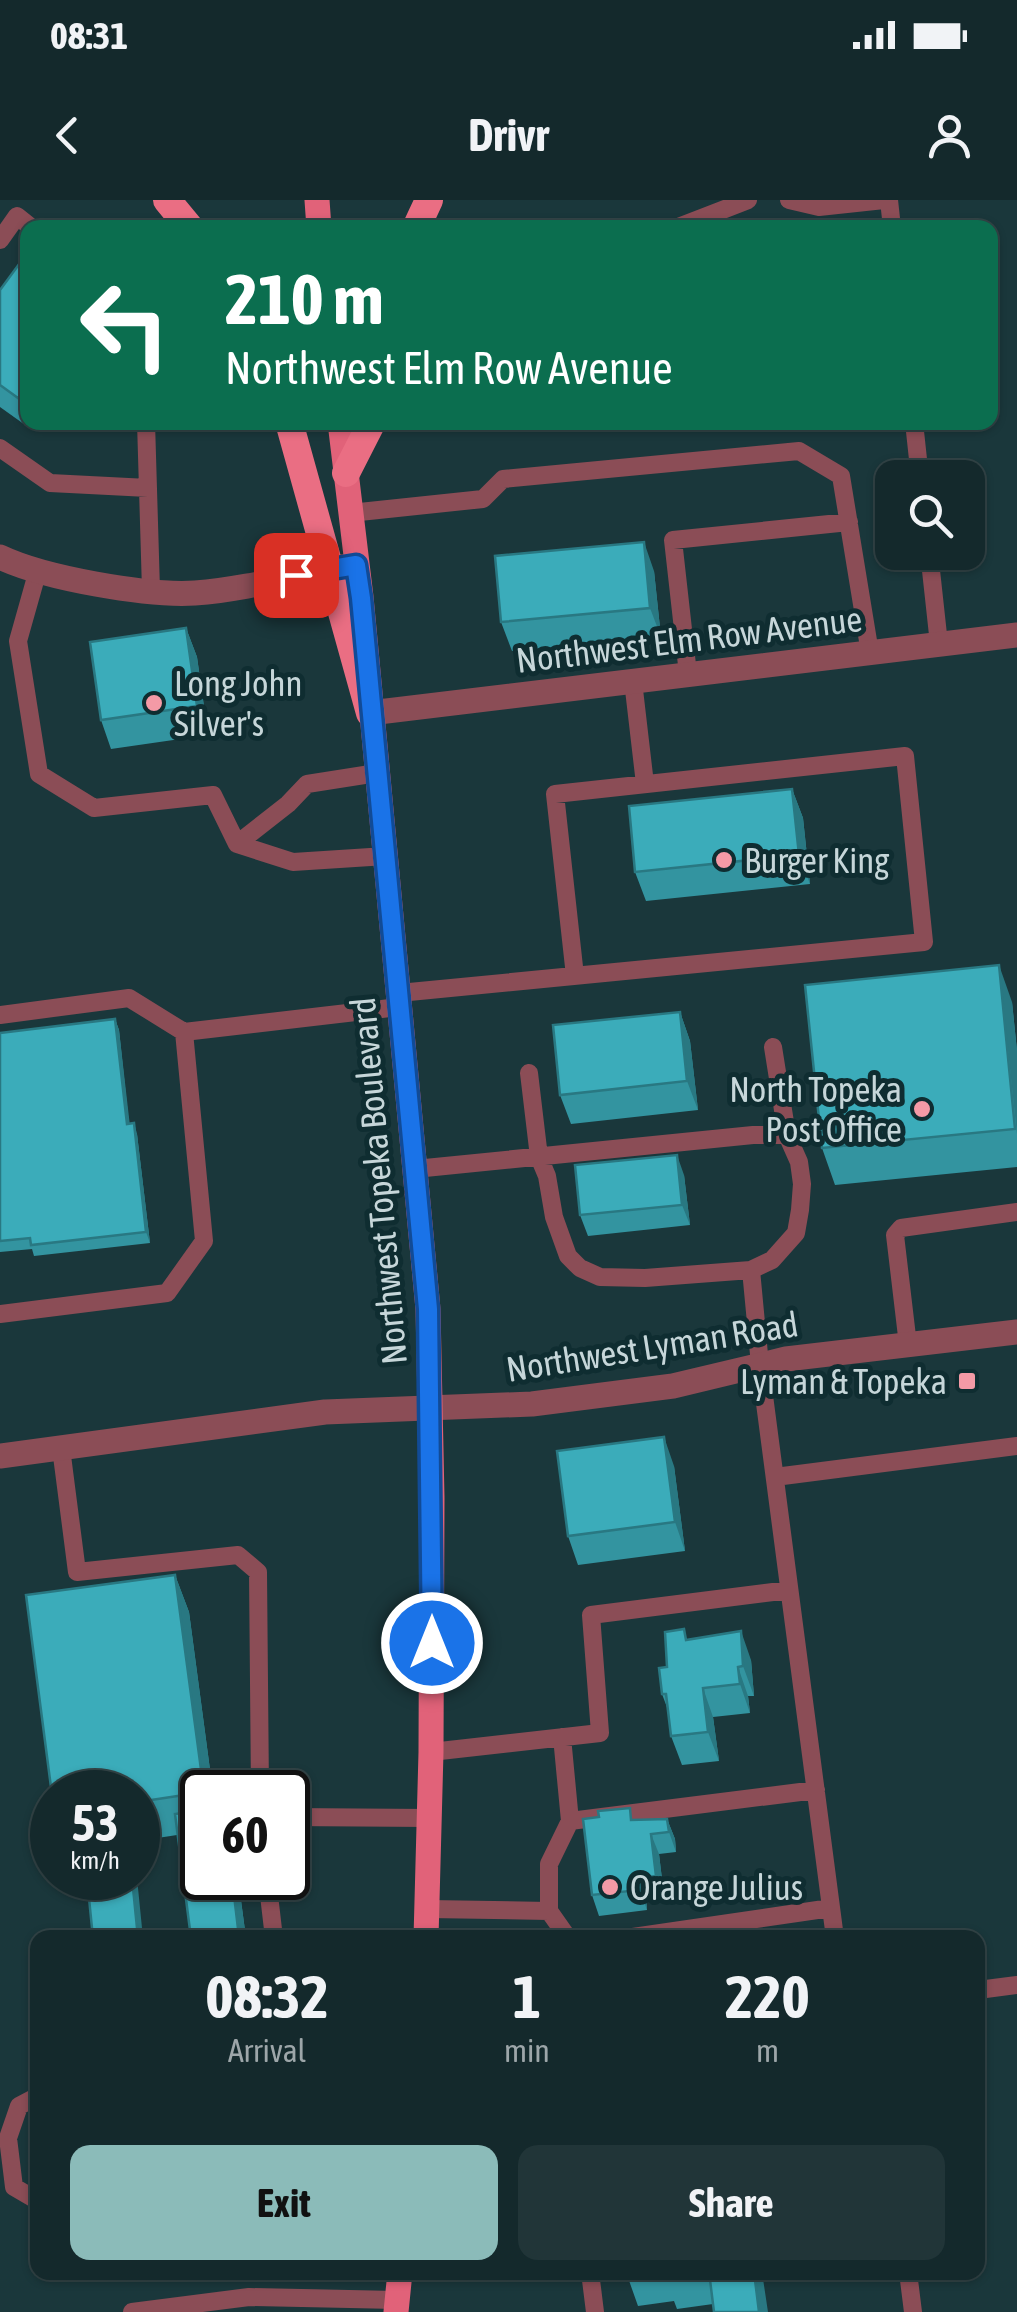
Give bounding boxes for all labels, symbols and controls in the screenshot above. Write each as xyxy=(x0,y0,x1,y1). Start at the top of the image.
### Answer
text: 08:31 xyxy=(50,14,128,57)
icon: back xyxy=(40,108,95,163)
icon: person xyxy=(922,108,977,163)
text: Drivr xyxy=(468,109,549,161)
text: 210 m xyxy=(225,259,384,339)
icon: left xyxy=(60,260,190,390)
text: Northwest Elm Row Avenue xyxy=(225,342,673,394)
map controls xyxy=(875,460,985,570)
button: search xyxy=(875,460,985,570)
pin xyxy=(254,533,339,618)
icon: arrive xyxy=(269,548,324,603)
street label: Northwest Elm Row Avenue xyxy=(514,598,864,680)
place label: Long John Silver's xyxy=(174,663,302,743)
marker: Long John Silver's xyxy=(143,692,165,714)
place label: Burger King xyxy=(744,840,889,880)
marker: Burger King xyxy=(713,849,735,871)
street label: Northwest Topeka Boulevard xyxy=(342,996,414,1366)
place label: North Topeka Post Office xyxy=(729,1069,902,1149)
marker: North Topeka Post Office xyxy=(911,1098,933,1120)
street label: Northwest Lyman Road xyxy=(503,1303,801,1389)
place label: Lyman & Topeka xyxy=(740,1361,947,1401)
marker: Lyman & Topeka xyxy=(956,1370,978,1392)
position arrow xyxy=(380,1591,484,1695)
speed limit sign: 60 xyxy=(180,1770,310,1900)
text: 53 xyxy=(71,1794,118,1852)
text: km/h xyxy=(70,1846,120,1874)
place label: Orange Julius xyxy=(630,1867,803,1907)
marker: Orange Julius xyxy=(599,1876,621,1898)
text: 08:32 xyxy=(205,1962,329,2031)
text: 1 xyxy=(513,1962,541,2031)
text: 220 xyxy=(725,1962,810,2031)
text: Arrival xyxy=(228,2032,306,2069)
text: min xyxy=(504,2032,550,2069)
text: m xyxy=(756,2032,779,2069)
button: Exit xyxy=(70,2145,498,2260)
button: Share xyxy=(518,2145,945,2260)

